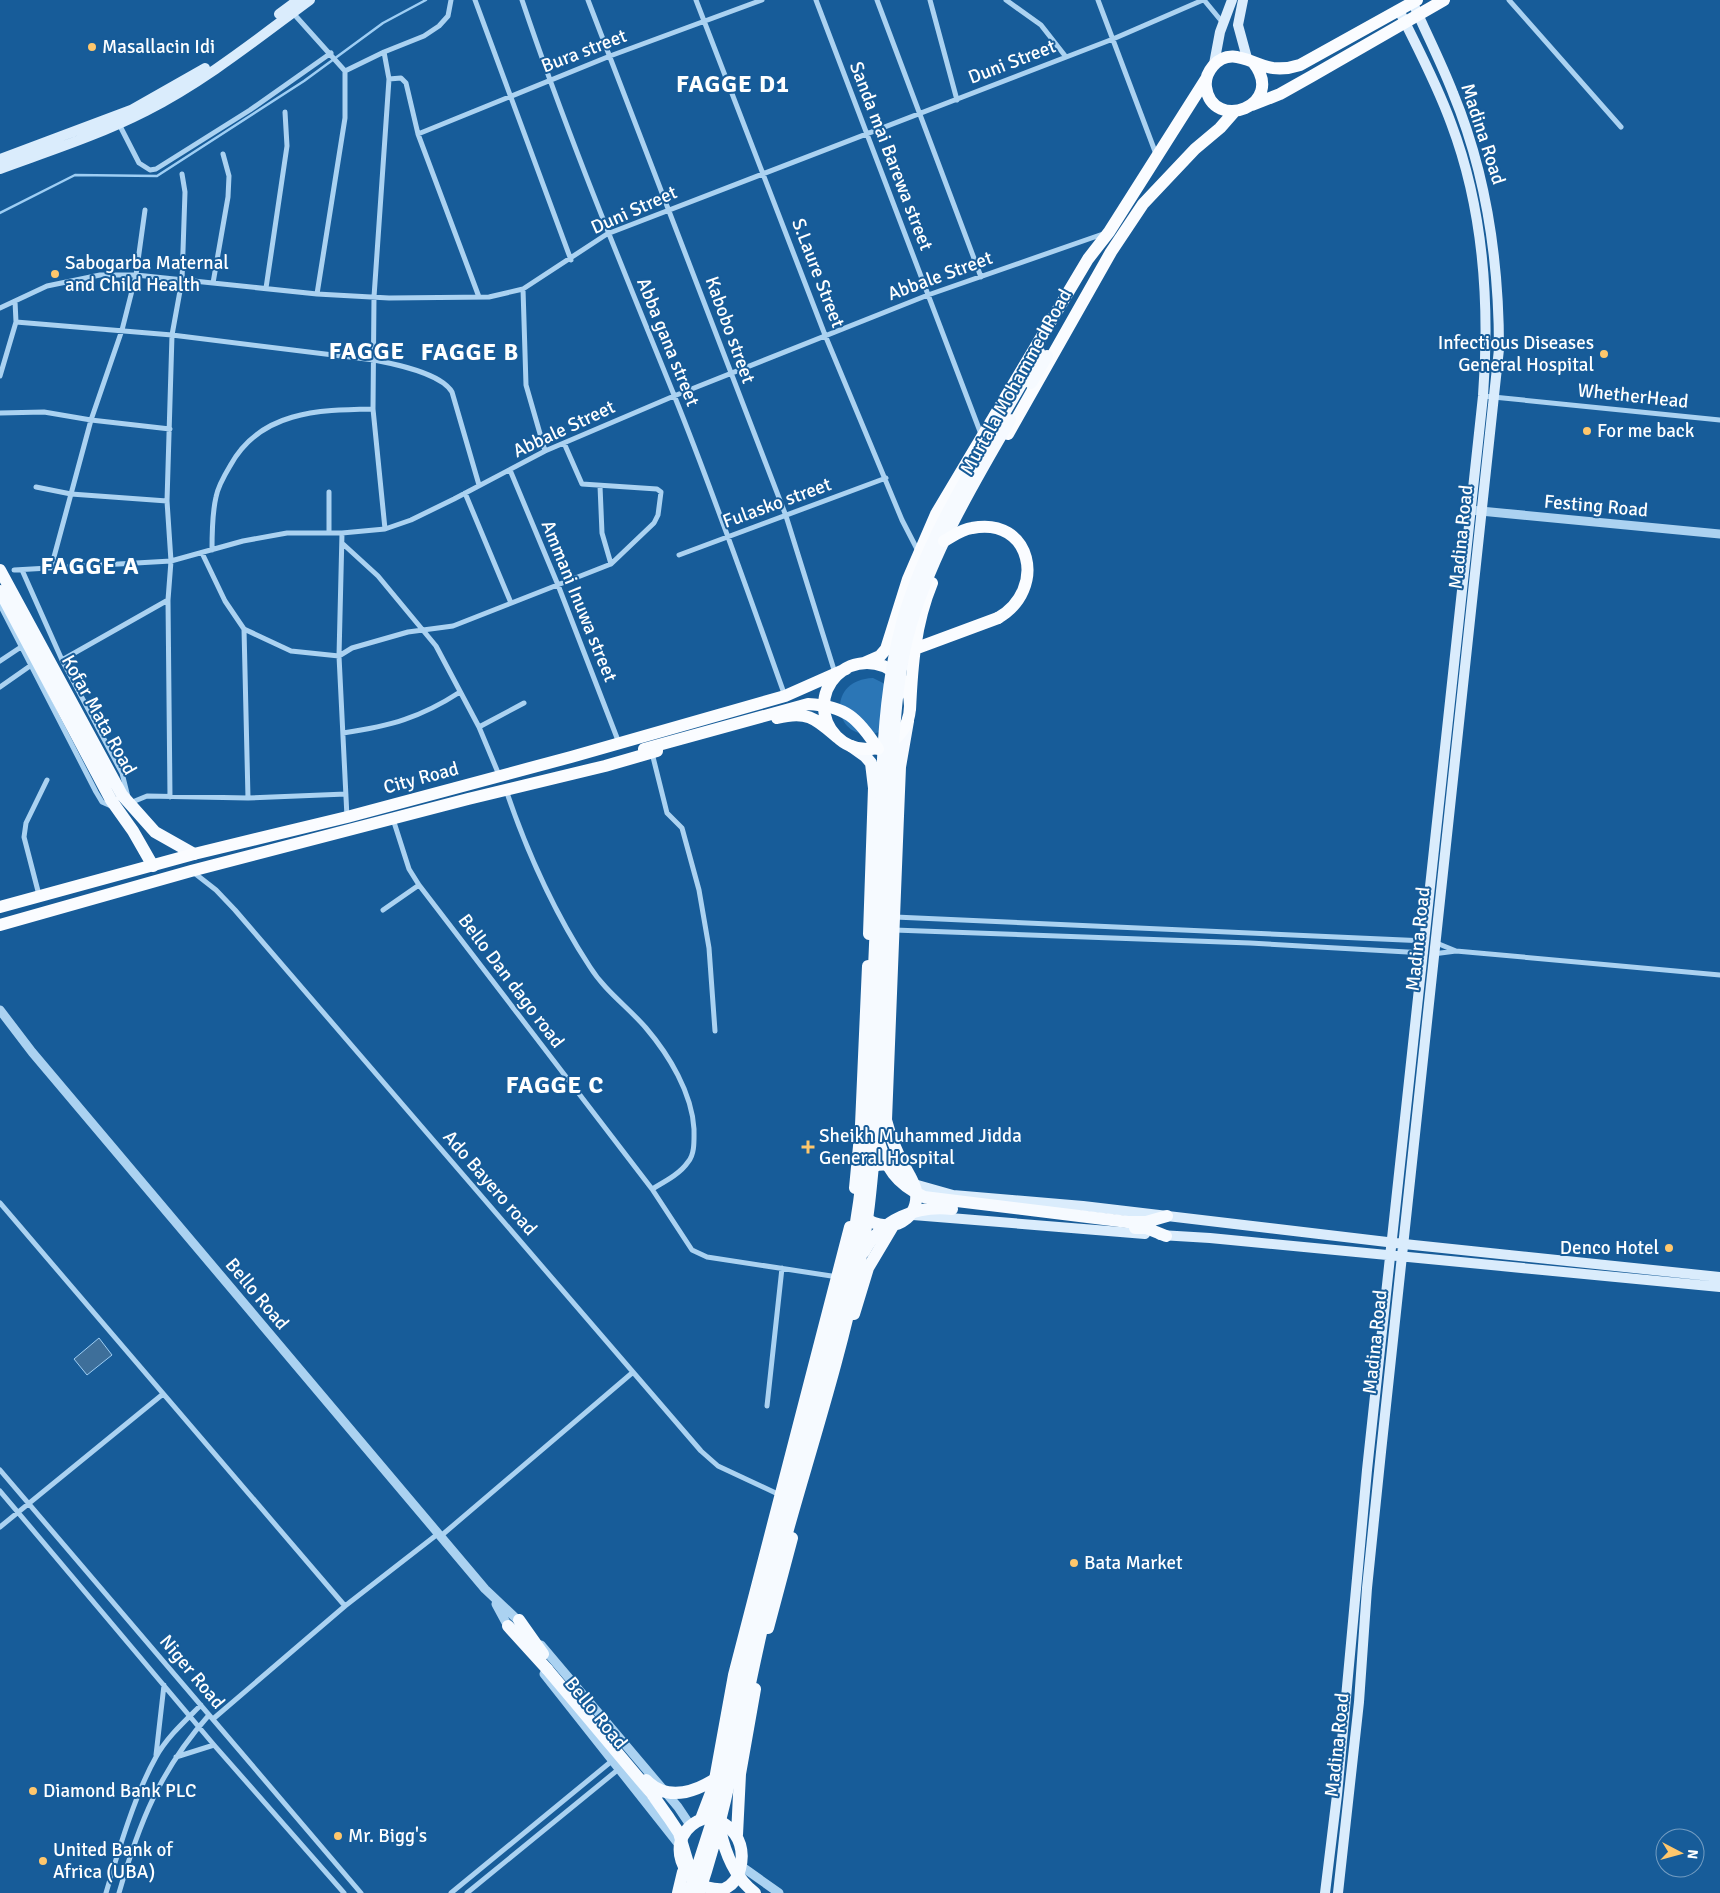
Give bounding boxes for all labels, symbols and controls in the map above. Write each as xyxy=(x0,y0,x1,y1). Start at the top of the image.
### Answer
street label: Bura street xyxy=(538,24,631,78)
street label: Duni Street xyxy=(965,34,1060,90)
place label: Masallacin Idi xyxy=(102,35,215,59)
marker: Masallacin Idi xyxy=(86,41,98,53)
street label: Sanda mai Barewa street xyxy=(844,58,938,254)
district label: FAGGE D1 xyxy=(676,69,790,99)
street label: Madina Road xyxy=(1455,80,1511,188)
street label: Duni Street xyxy=(587,180,681,240)
street label: S.Laure Street xyxy=(786,215,850,331)
street label: Abbale Street xyxy=(884,246,996,306)
place label: Sabogarba Maternal and Child Health xyxy=(65,251,229,297)
marker: Sabogarba Maternal and Child Health xyxy=(49,268,61,280)
street label: Kabobo street xyxy=(700,273,761,387)
street label: Abba gana street xyxy=(631,274,705,410)
street label: Murtala Mohammed Road xyxy=(955,285,1077,479)
place label: Infectious Diseases General Hospital xyxy=(1438,331,1594,377)
district label: FAGGE xyxy=(329,336,405,366)
district label: FAGGE B xyxy=(421,337,519,367)
marker: Infectious Diseases General Hospital xyxy=(1598,348,1610,360)
street label: WhetherHead xyxy=(1576,378,1690,414)
street label: Abbale Street xyxy=(509,395,619,463)
place label: For me back xyxy=(1597,419,1695,443)
marker: For me back xyxy=(1581,425,1593,437)
street label: Fulasko street xyxy=(719,472,835,534)
street label: Madina Road xyxy=(1444,484,1478,590)
street label: Festing Road xyxy=(1543,489,1649,523)
street label: Ammani Inuwa street xyxy=(536,517,623,686)
district label: FAGGE A xyxy=(40,551,140,581)
street label: Kofar Mata Road xyxy=(56,651,142,779)
street label: City Road xyxy=(381,756,461,800)
street label: Madina Road xyxy=(1401,886,1435,992)
street label: Bello Dan dago road xyxy=(453,909,569,1053)
district label: FAGGE C xyxy=(506,1070,604,1100)
place label: Sheikh Muhammed Jidda General Hospital xyxy=(819,1124,1022,1170)
street label: Ado Bayero road xyxy=(438,1126,542,1240)
marker: Sheikh Muhammed Jidda General Hospital xyxy=(801,1140,815,1154)
place label: Denco Hotel xyxy=(1560,1236,1659,1260)
marker: Denco Hotel xyxy=(1663,1242,1675,1254)
street label: Bello Road xyxy=(220,1253,294,1335)
street label: Madina Road xyxy=(1358,1289,1392,1395)
place label: Bata Market xyxy=(1084,1551,1183,1575)
marker: Bata Market xyxy=(1068,1557,1080,1569)
street label: Niger Road xyxy=(154,1630,230,1714)
street label: Bello Road xyxy=(559,1672,633,1754)
street label: Madina Road xyxy=(1320,1692,1354,1798)
place label: Diamond Bank PLC xyxy=(43,1779,197,1803)
marker: Diamond Bank PLC xyxy=(27,1785,39,1797)
place label: Mr. Bigg's xyxy=(348,1824,427,1848)
north arrow xyxy=(1655,1828,1705,1878)
marker: Mr. Bigg's xyxy=(332,1830,344,1842)
place label: United Bank of Africa (UBA) xyxy=(53,1838,174,1884)
text: N xyxy=(1683,1849,1701,1860)
marker: United Bank of Africa (UBA) xyxy=(37,1855,49,1867)

